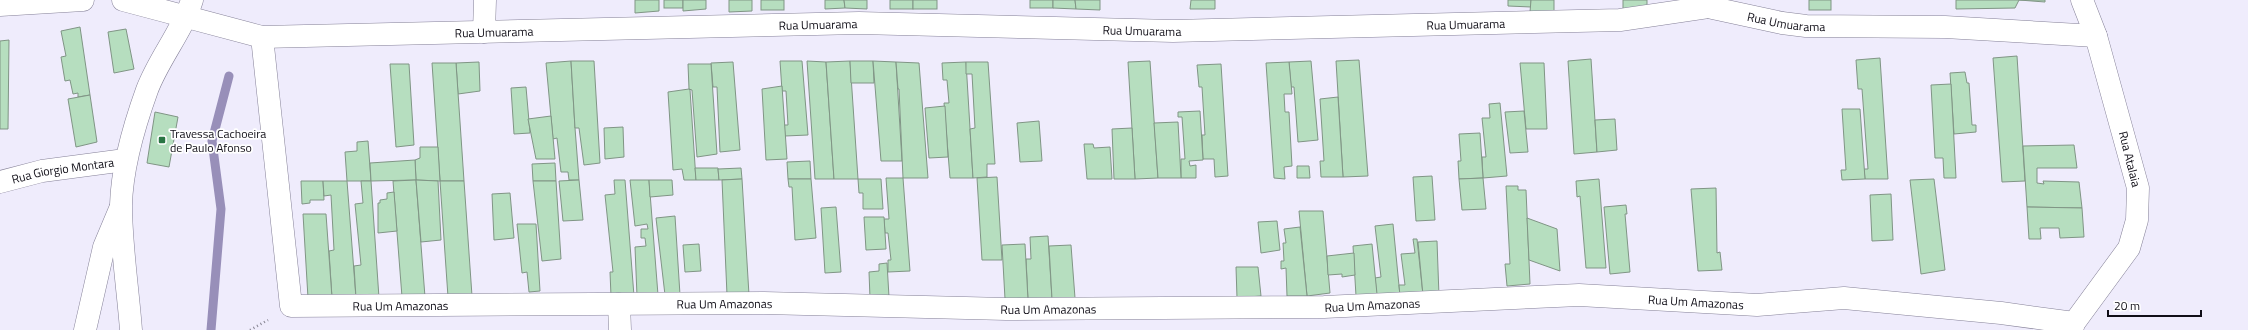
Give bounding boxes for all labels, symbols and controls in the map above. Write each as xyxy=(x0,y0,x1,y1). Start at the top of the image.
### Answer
street label: Rua Umuarama xyxy=(1745,6,1825,36)
street label: Rua Umuarama xyxy=(1426,13,1505,34)
street label: Rua Umuarama xyxy=(778,14,858,34)
street label: Rua Umuarama xyxy=(1102,20,1182,41)
street label: Rua Umuarama xyxy=(454,21,534,42)
place label: Travessa Cachoeira de Paulo Afonso xyxy=(170,124,266,157)
street label: Rua Atalaia xyxy=(2114,129,2146,189)
marker: Travessa Cachoeira de Paulo Afonso xyxy=(157,135,167,145)
street label: Rua Giorgio Montara xyxy=(9,152,115,188)
street label: Rua Um Amazonas xyxy=(1647,289,1745,314)
scale bar xyxy=(2108,292,2201,318)
street label: Rua Um Amazonas xyxy=(676,293,773,313)
street label: Rua Um Amazonas xyxy=(1324,293,1421,316)
street label: Rua Um Amazonas xyxy=(352,295,449,315)
text: 20 m xyxy=(2114,296,2140,315)
street label: Rua Um Amazonas xyxy=(1000,299,1097,319)

